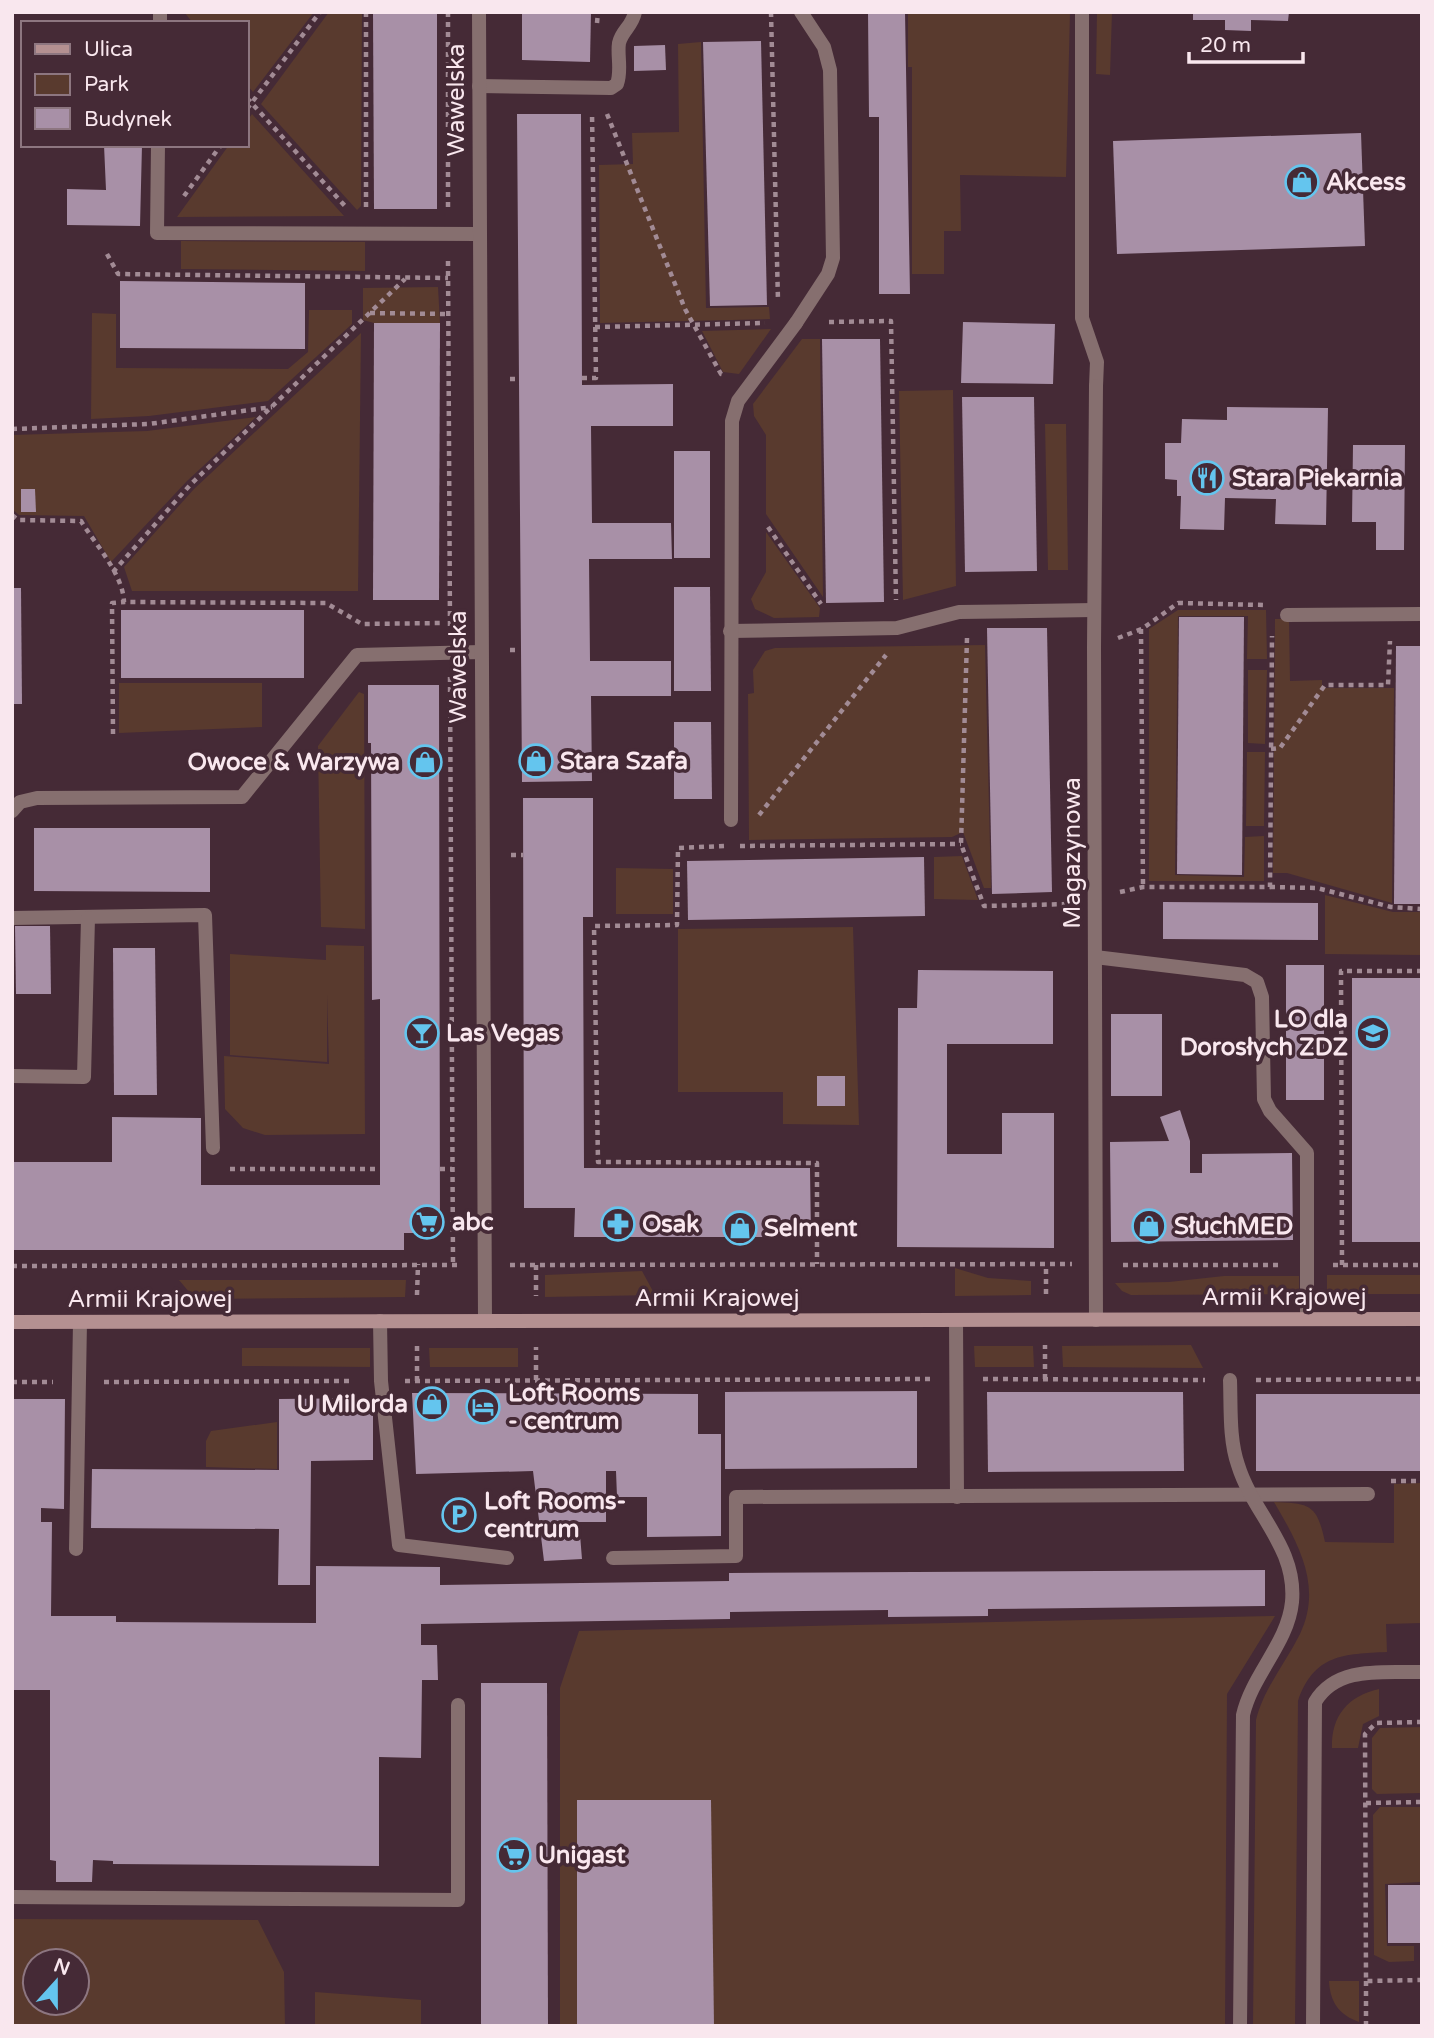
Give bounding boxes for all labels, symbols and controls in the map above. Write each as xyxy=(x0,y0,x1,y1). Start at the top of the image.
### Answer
legend xyxy=(21,21,248,147)
scale bar xyxy=(1189,21,1303,65)
text: 20 m xyxy=(1200,33,1251,58)
text: Ulica xyxy=(84,37,133,62)
street label: Wawelska xyxy=(442,44,471,156)
text: Park xyxy=(84,72,129,97)
text: Budynek xyxy=(84,107,172,132)
shop icon: Akcess xyxy=(1283,163,1321,201)
place label: Akcess xyxy=(1326,168,1406,197)
restaurant icon: Stara Piekarnia xyxy=(1188,459,1226,497)
place label: Stara Piekarnia xyxy=(1232,464,1403,493)
street label: Wawelska xyxy=(444,611,473,723)
shop icon: Stara Szafa xyxy=(517,742,555,780)
shop icon: Owoce & Warzywa xyxy=(406,743,444,781)
place label: Stara Szafa xyxy=(560,747,688,776)
place label: Owoce & Warzywa xyxy=(188,748,400,777)
street label: Magazynowa xyxy=(1058,777,1087,929)
place label: LO dla Dorosłych ZDZ xyxy=(1180,1005,1348,1062)
bar icon: Las Vegas xyxy=(403,1014,441,1052)
school or university icon: LO dla Dorosłych ZDZ xyxy=(1354,1014,1392,1052)
place label: Las Vegas xyxy=(446,1019,560,1048)
supermarket icon: abc xyxy=(408,1203,446,1241)
pharmacy icon: Osak xyxy=(599,1205,637,1243)
shop icon: SłuchMED xyxy=(1130,1207,1168,1245)
place label: abc xyxy=(452,1208,494,1237)
shop icon: Selment xyxy=(721,1209,759,1247)
place label: Osak xyxy=(642,1210,699,1239)
place label: SłuchMED xyxy=(1174,1212,1293,1241)
place label: Selment xyxy=(764,1214,858,1243)
street label: Armii Krajowej xyxy=(1202,1283,1366,1312)
street label: Armii Krajowej xyxy=(635,1284,799,1313)
street label: Armii Krajowej xyxy=(68,1285,232,1314)
place label: Loft Rooms - centrum xyxy=(508,1379,640,1436)
shop icon: U Milorda xyxy=(413,1385,451,1423)
hotel icon: Loft Rooms - centrum xyxy=(464,1388,502,1426)
place label: U Milorda xyxy=(297,1390,408,1419)
place label: Loft Rooms- centrum xyxy=(484,1487,626,1544)
parking icon: Loft Rooms- centrum xyxy=(440,1496,478,1534)
supermarket icon: Unigast xyxy=(495,1836,533,1874)
place label: Unigast xyxy=(538,1841,626,1870)
north arrow xyxy=(21,1947,91,2017)
text: N xyxy=(51,1954,73,1980)

